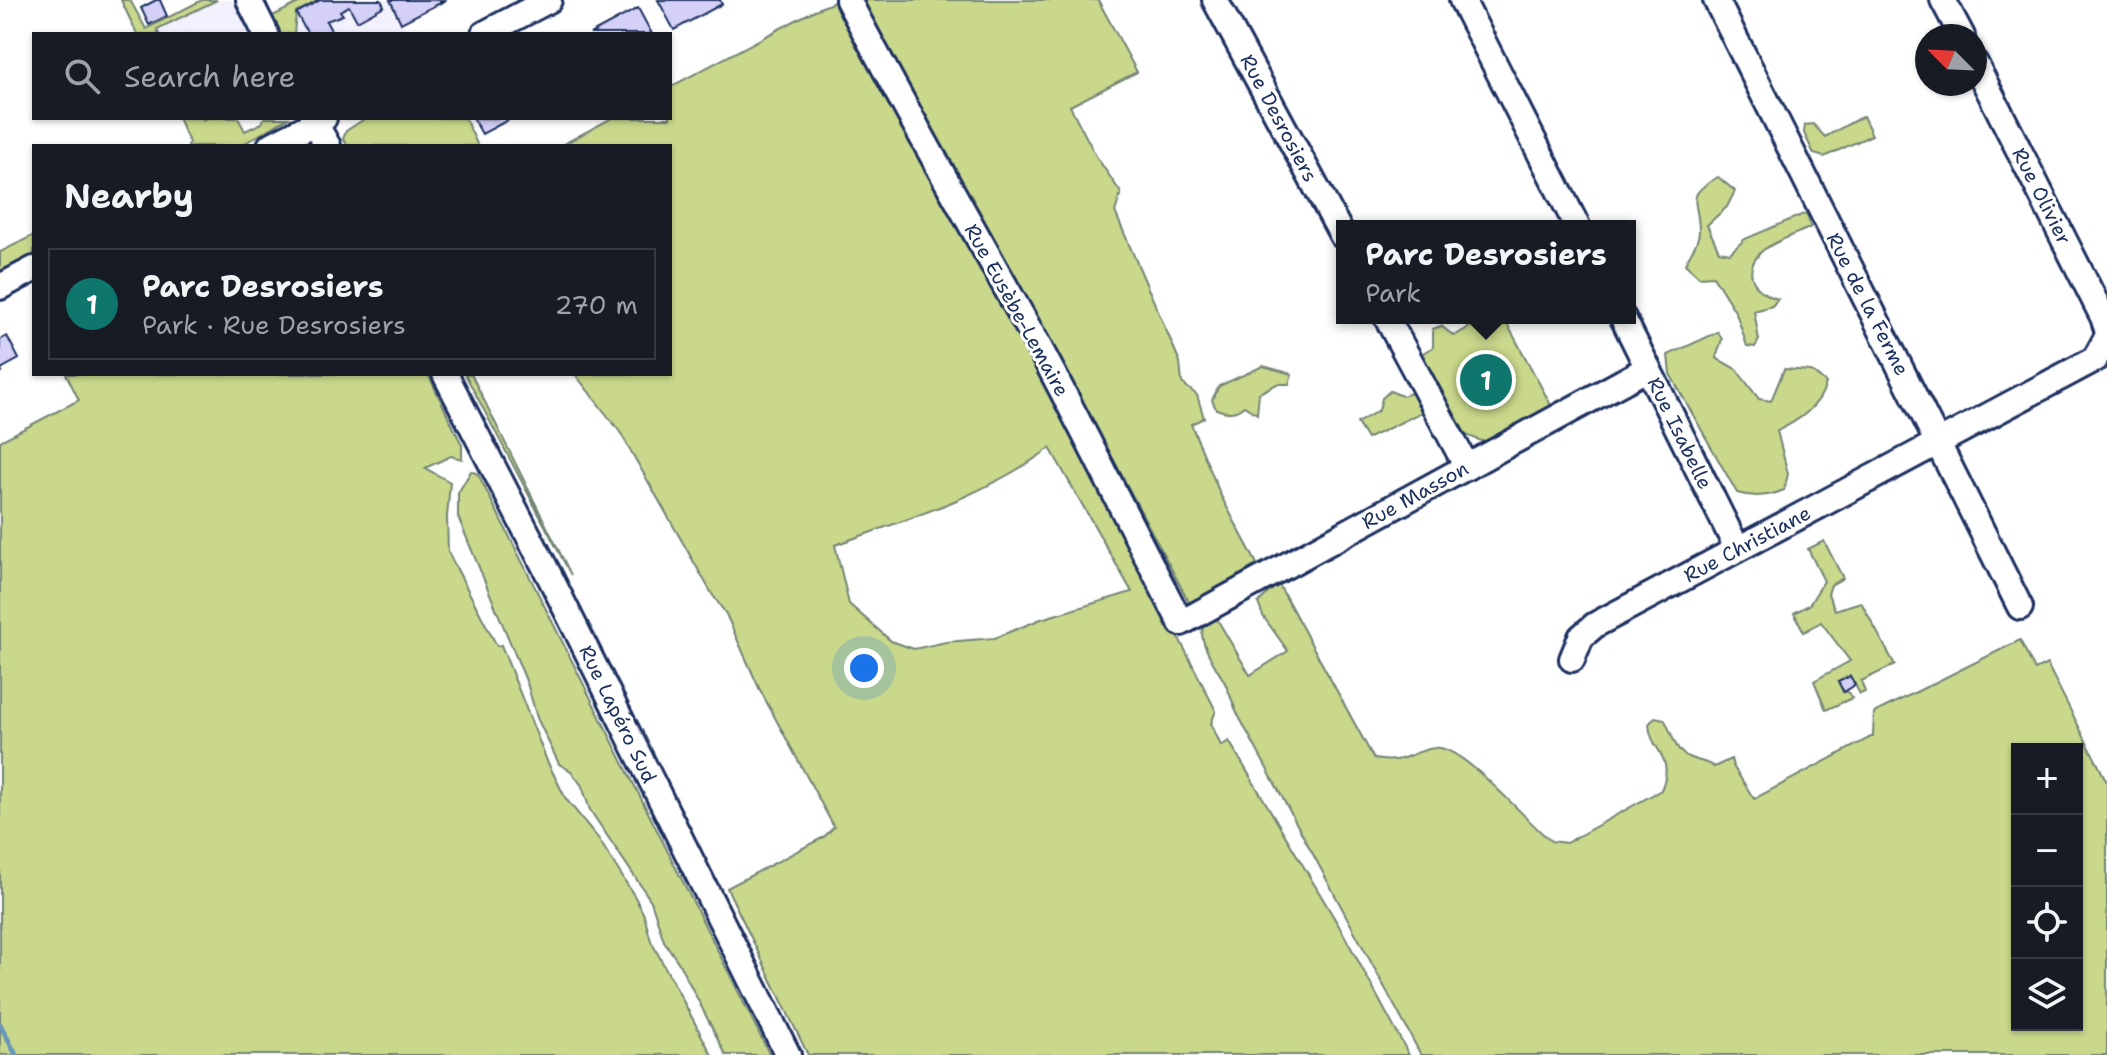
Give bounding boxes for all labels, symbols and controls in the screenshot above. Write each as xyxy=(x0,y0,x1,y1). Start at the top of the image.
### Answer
north arrow xyxy=(1915,24,1987,96)
search box xyxy=(32,32,672,120)
street label: Rue Desrosiers xyxy=(1234,50,1324,186)
icon: search xyxy=(60,54,104,98)
text: Search here xyxy=(124,56,295,97)
street label: Rue Olivier xyxy=(2007,143,2077,249)
text: Nearby xyxy=(64,173,194,219)
street label: Rue Eusèbe-Lemaire xyxy=(959,219,1075,401)
popup xyxy=(1336,220,1636,324)
street label: Rue de la Ferme xyxy=(1821,228,1915,380)
text: Parc Desrosiers xyxy=(1365,234,1607,275)
text: Parc Desrosiers xyxy=(142,266,384,307)
text: Park xyxy=(1365,275,1421,310)
text: 1 xyxy=(86,287,98,322)
text: 270 m xyxy=(555,287,638,322)
text: Park · Rue Desrosiers xyxy=(142,307,406,342)
pin: 1 xyxy=(1460,350,1512,410)
street label: Rue Isabelle xyxy=(1642,373,1718,493)
street label: Rue Masson xyxy=(1357,455,1473,535)
street label: Rue Christiane xyxy=(1679,500,1815,588)
street label: Rue Lapéro Sud xyxy=(573,641,663,788)
your location xyxy=(844,648,884,688)
map controls xyxy=(2011,743,2083,1031)
button: + xyxy=(2011,743,2083,815)
button: − xyxy=(2011,815,2083,887)
button: locate xyxy=(2011,887,2083,959)
button: layers xyxy=(2011,959,2083,1031)

